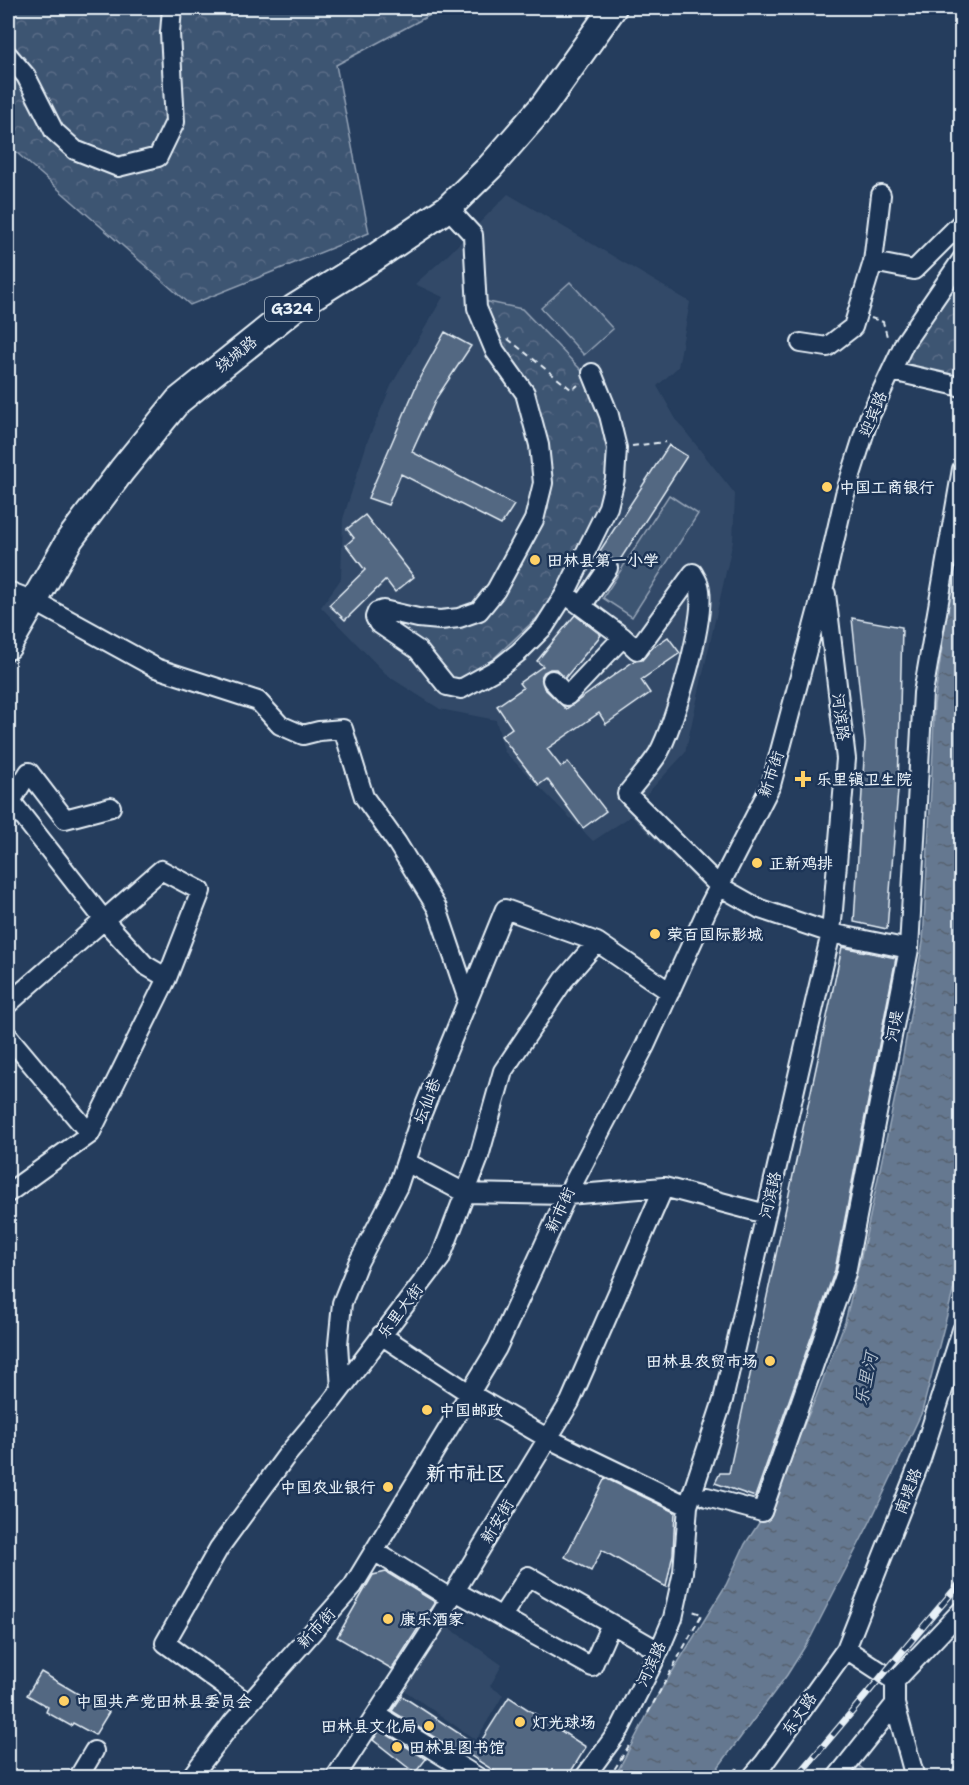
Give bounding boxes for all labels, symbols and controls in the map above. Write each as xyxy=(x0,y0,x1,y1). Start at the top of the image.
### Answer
road number: G324 xyxy=(265,297,319,321)
street label: 绕城路 xyxy=(211,331,261,377)
street label: 迎宾路 xyxy=(854,388,892,440)
place label: 中国工商银行 xyxy=(839,477,935,498)
marker: 中国工商银行 xyxy=(820,480,834,494)
place label: 田林县第一小学 xyxy=(547,550,659,571)
marker: 田林县第一小学 xyxy=(528,553,542,567)
street label: 河滨路 xyxy=(828,692,854,742)
street label: 新市街 xyxy=(753,748,789,800)
place label: 乐里镇卫生院 xyxy=(816,769,912,790)
marker: 乐里镇卫生院 xyxy=(794,770,812,788)
place label: 正新鸡排 xyxy=(769,853,833,874)
marker: 正新鸡排 xyxy=(750,856,764,870)
place label: 荣百国际影城 xyxy=(667,924,763,945)
marker: 荣百国际影城 xyxy=(648,927,662,941)
street label: 河堤 xyxy=(881,1008,907,1044)
street label: 坛仙巷 xyxy=(409,1075,445,1127)
street label: 河滨路 xyxy=(754,1169,786,1221)
street label: 新市街 xyxy=(540,1184,580,1236)
street label: 乐里大街 xyxy=(372,1279,428,1343)
water label: 乐里河 xyxy=(849,1347,884,1408)
place label: 田林县农贸市场 xyxy=(646,1351,758,1372)
marker: 田林县农贸市场 xyxy=(763,1354,777,1368)
place label: 中国邮政 xyxy=(439,1400,503,1421)
marker: 中国邮政 xyxy=(420,1403,434,1417)
district label: 新市社区 xyxy=(426,1460,506,1486)
street label: 南堤路 xyxy=(890,1465,926,1517)
place label: 中国农业银行 xyxy=(280,1477,376,1498)
marker: 中国农业银行 xyxy=(381,1480,395,1494)
street label: 新安街 xyxy=(476,1495,518,1547)
street label: 新市街 xyxy=(292,1603,340,1653)
place label: 康乐酒家 xyxy=(400,1609,464,1630)
marker: 康乐酒家 xyxy=(381,1612,395,1626)
street label: 河滨路 xyxy=(631,1638,671,1690)
street label: 东丈路 xyxy=(777,1688,821,1740)
place label: 中国共产党田林县委员会 xyxy=(76,1691,252,1712)
marker: 中国共产党田林县委员会 xyxy=(57,1694,71,1708)
place label: 灯光球场 xyxy=(532,1712,596,1733)
marker: 灯光球场 xyxy=(513,1715,527,1729)
place label: 田林县文化局 xyxy=(321,1716,417,1737)
marker: 田林县文化局 xyxy=(422,1719,436,1733)
place label: 田林县图书馆 xyxy=(409,1737,505,1758)
marker: 田林县图书馆 xyxy=(390,1740,404,1754)

